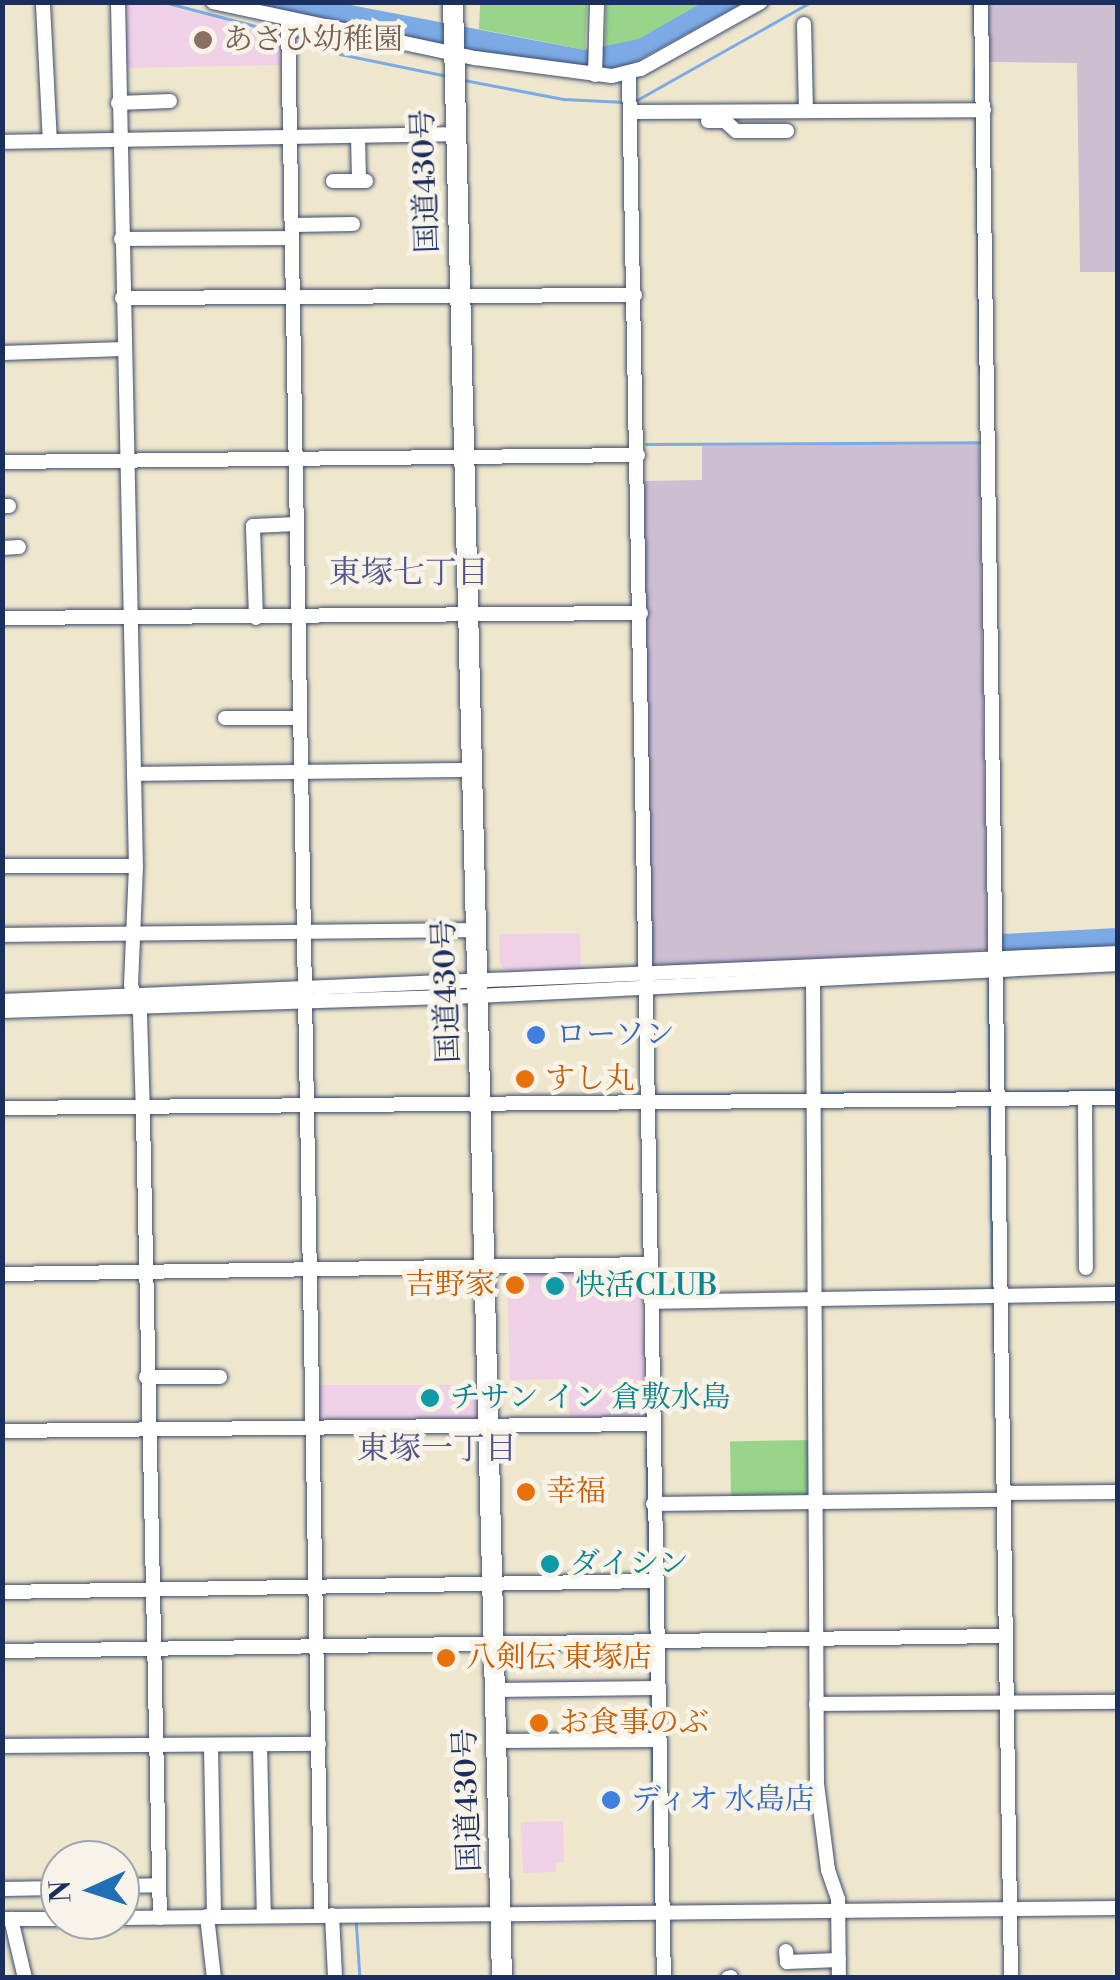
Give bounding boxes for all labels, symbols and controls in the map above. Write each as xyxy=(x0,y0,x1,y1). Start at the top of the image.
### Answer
place label: あさひ幼稚園 xyxy=(223,22,403,58)
marker: あさひ幼稚園 xyxy=(192,29,214,51)
street label: 国道430号 xyxy=(405,108,447,254)
district label: 東塚七丁目 xyxy=(329,554,489,592)
street label: 国道430号 xyxy=(426,918,468,1064)
place label: ローソン xyxy=(556,1017,676,1053)
marker: ローソン xyxy=(525,1024,547,1046)
place label: すし丸 xyxy=(545,1061,635,1097)
marker: すし丸 xyxy=(514,1068,536,1090)
place label: 吉野家 xyxy=(405,1267,495,1303)
place label: 快活CLUB xyxy=(575,1268,718,1304)
marker: 吉野家 xyxy=(504,1274,526,1296)
marker: 快活CLUB xyxy=(544,1275,566,1297)
place label: チサン イン 倉敷水島 xyxy=(450,1380,732,1416)
marker: チサン イン 倉敷水島 xyxy=(419,1387,441,1409)
district label: 東塚一丁目 xyxy=(357,1430,517,1468)
place label: 幸福 xyxy=(546,1474,606,1510)
marker: 幸福 xyxy=(515,1481,537,1503)
place label: ダイシン xyxy=(570,1546,690,1582)
marker: ダイシン xyxy=(539,1553,561,1575)
place label: 八剣伝 東塚店 xyxy=(466,1640,652,1676)
marker: 八剣伝 東塚店 xyxy=(435,1647,457,1669)
place label: お食事のぶ xyxy=(559,1705,709,1741)
marker: お食事のぶ xyxy=(528,1712,550,1734)
street label: 国道430号 xyxy=(447,1727,489,1873)
place label: ディオ 水島店 xyxy=(631,1782,817,1818)
marker: ディオ 水島店 xyxy=(600,1789,622,1811)
north arrow xyxy=(40,1840,140,1940)
text: N xyxy=(43,1880,80,1903)

